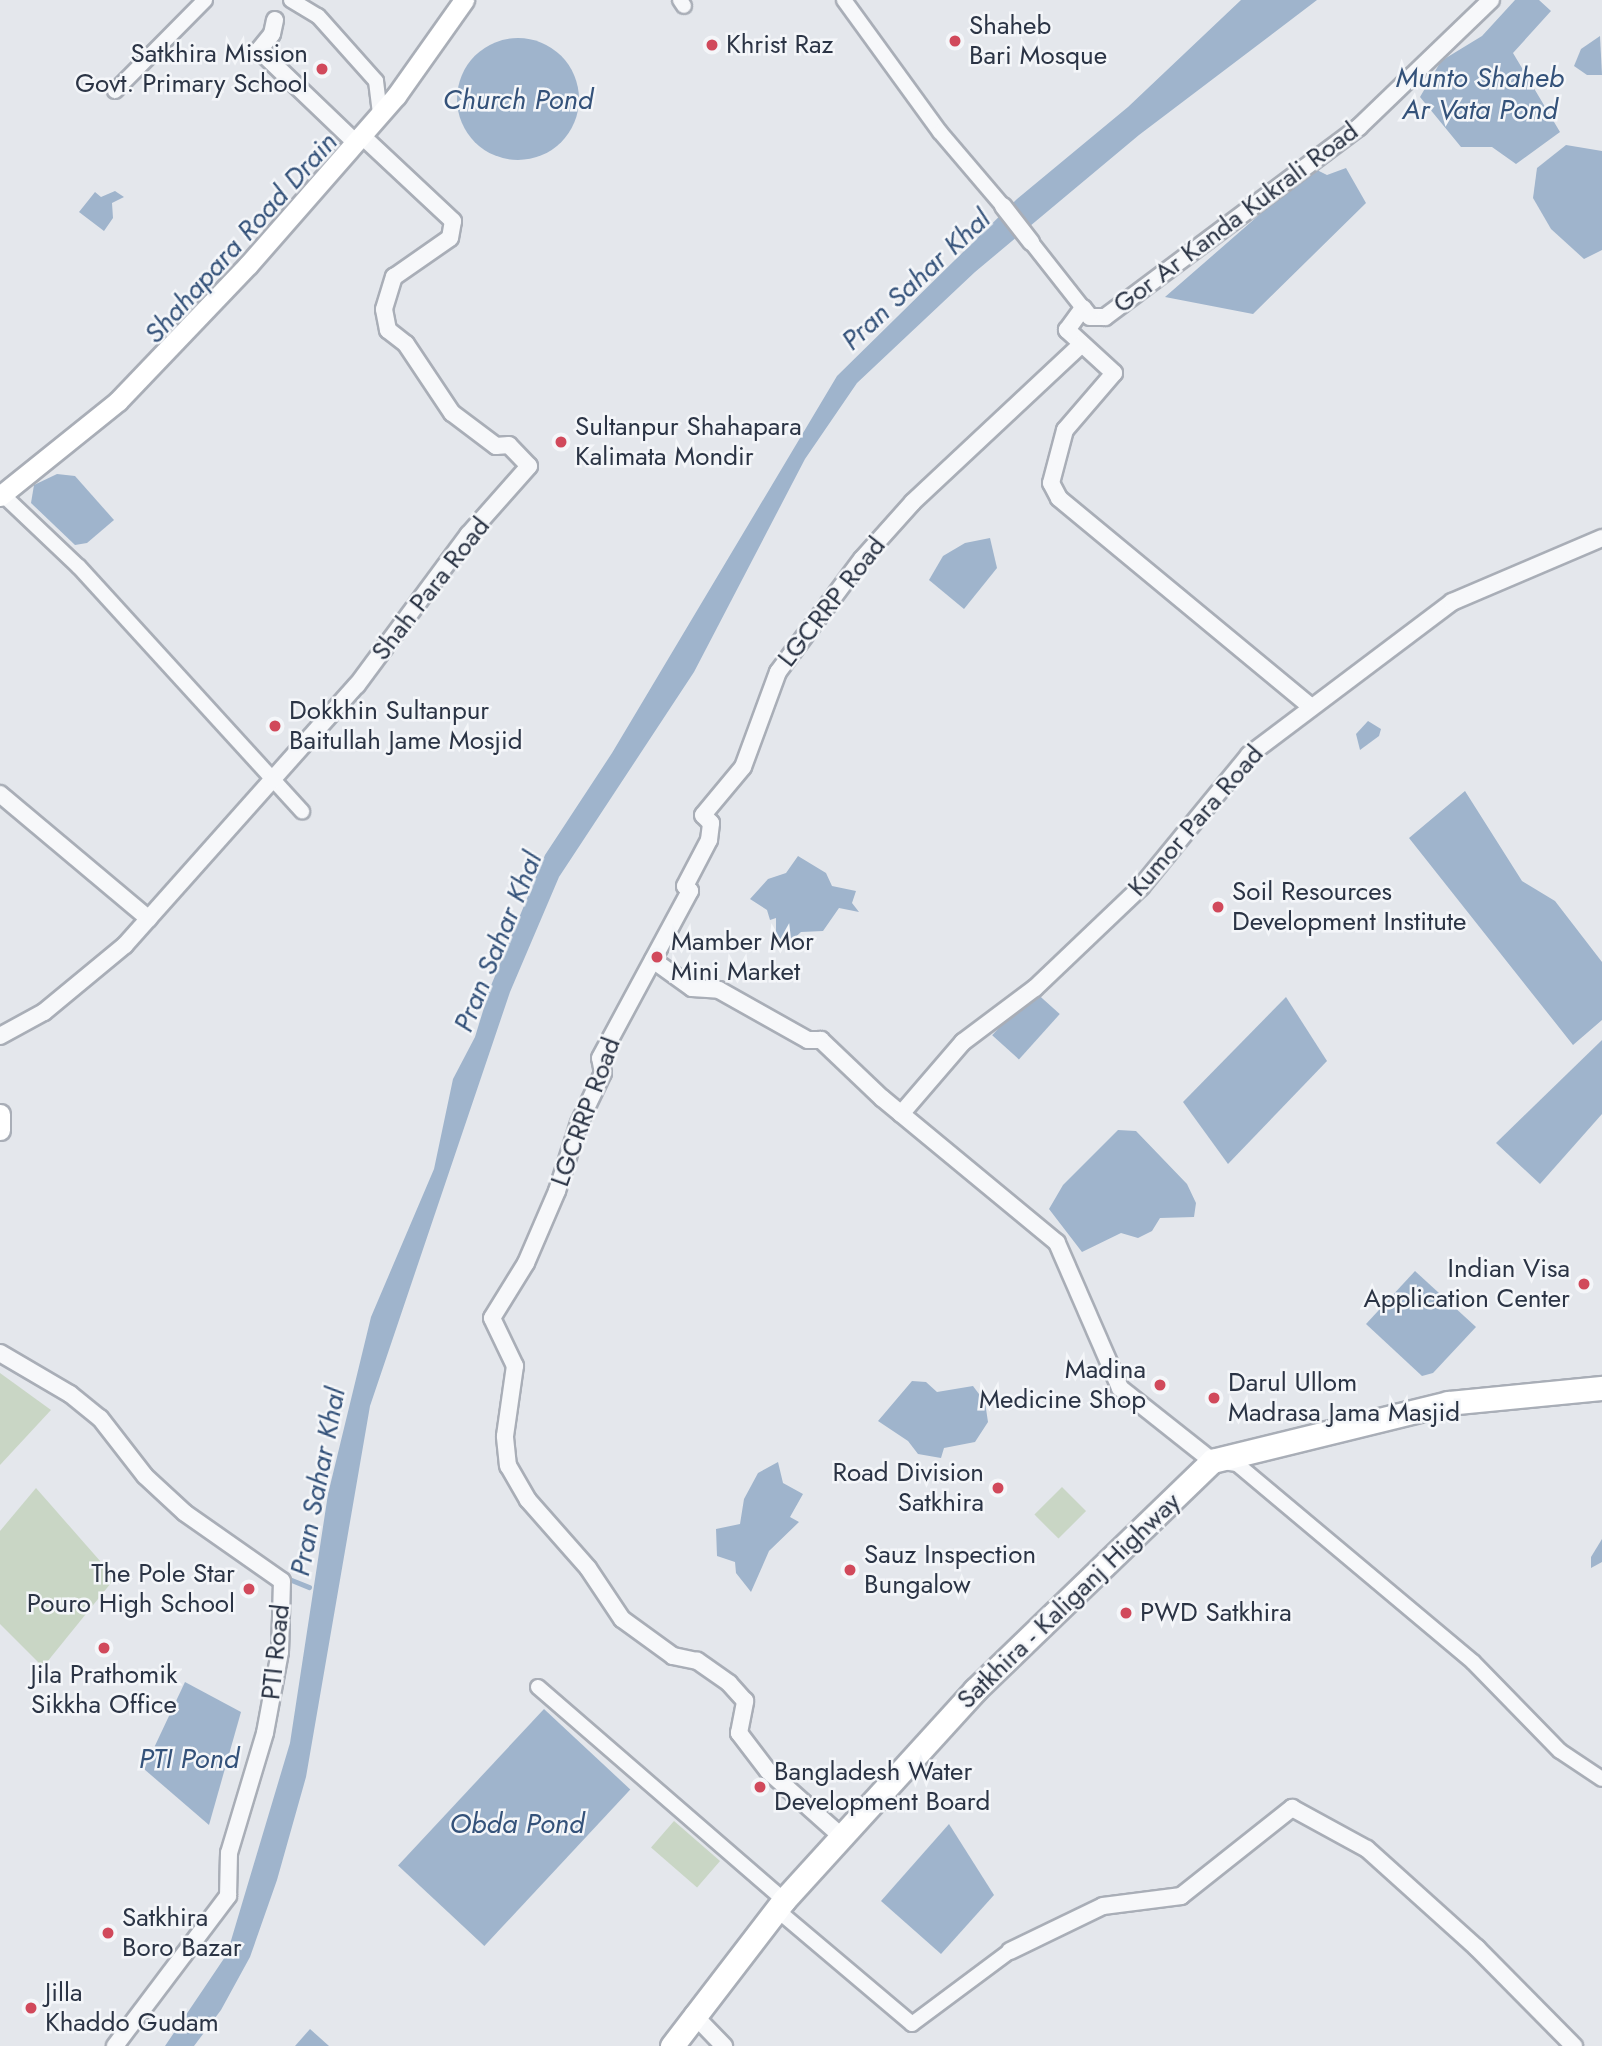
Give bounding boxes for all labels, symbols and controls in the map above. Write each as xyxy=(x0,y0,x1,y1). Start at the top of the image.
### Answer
place label: Shaheb Bari Mosque xyxy=(969,10,1107,72)
place label: Khrist Raz xyxy=(726,29,834,61)
marker: Shaheb Bari Mosque xyxy=(947,33,963,49)
marker: Khrist Raz xyxy=(704,37,720,53)
place label: Satkhira Mission Govt. Primary School xyxy=(75,38,308,100)
marker: Satkhira Mission Govt. Primary School xyxy=(314,61,330,77)
water label: Munto Shaheb Ar Vata Pond xyxy=(1396,61,1564,127)
water label: Church Pond xyxy=(443,83,593,117)
street label: Gor Ar Kanda Kukrali Road xyxy=(1108,116,1364,320)
water label: Shahapara Road Drain xyxy=(137,125,345,351)
water label: Pran Sahar Khal xyxy=(835,203,997,357)
place label: Sultanpur Shahapara Kalimata Mondir xyxy=(575,411,802,472)
marker: Sultanpur Shahapara Kalimata Mondir xyxy=(553,434,569,450)
street label: Shah Para Road xyxy=(365,511,497,667)
street label: LGCRRP Road xyxy=(772,531,892,673)
place label: Dokkhin Sultanpur Baitullah Jame Mosjid xyxy=(289,695,523,756)
marker: Dokkhin Sultanpur Baitullah Jame Mosjid xyxy=(267,718,283,734)
street label: Kumor Para Road xyxy=(1122,739,1270,903)
water label: Pran Sahar Khal xyxy=(447,847,549,1037)
place label: Soil Resources Development Institute xyxy=(1232,876,1466,938)
marker: Soil Resources Development Institute xyxy=(1210,899,1226,915)
place label: Mamber Mor Mini Market xyxy=(671,926,814,988)
marker: Mamber Mor Mini Market xyxy=(649,949,665,965)
street label: LGCRRP Road xyxy=(545,1033,627,1191)
place label: Indian Visa Application Center xyxy=(1363,1253,1570,1314)
marker: Indian Visa Application Center xyxy=(1576,1276,1592,1292)
place label: Madina Medicine Shop xyxy=(979,1354,1146,1416)
place label: Darul Ullom Madrasa Jama Masjid xyxy=(1228,1367,1460,1428)
marker: Madina Medicine Shop xyxy=(1152,1377,1168,1393)
water label: Pran Sahar Khal xyxy=(283,1385,353,1579)
marker: Darul Ullom Madrasa Jama Masjid xyxy=(1206,1390,1222,1406)
place label: Road Division Satkhira xyxy=(832,1457,984,1518)
marker: Road Division Satkhira xyxy=(990,1480,1006,1496)
street label: Satkhira - Kaliganj Highway xyxy=(951,1486,1187,1716)
place label: Sauz Inspection Bungalow xyxy=(864,1539,1036,1600)
place label: The Pole Star Pouro High School xyxy=(27,1558,235,1620)
marker: Sauz Inspection Bungalow xyxy=(842,1562,858,1578)
marker: The Pole Star Pouro High School xyxy=(241,1581,257,1597)
place label: PWD Satkhira xyxy=(1140,1597,1292,1629)
street label: PTI Road xyxy=(255,1603,297,1701)
marker: PWD Satkhira xyxy=(1118,1605,1134,1621)
marker: Jila Prathomik Sikkha Office xyxy=(96,1640,112,1656)
place label: Jila Prathomik Sikkha Office xyxy=(30,1659,178,1720)
water label: PTI Pond xyxy=(139,1742,239,1776)
place label: Bangladesh Water Development Board xyxy=(774,1756,990,1817)
marker: Bangladesh Water Development Board xyxy=(752,1779,768,1795)
water label: Obda Pond xyxy=(450,1807,584,1841)
place label: Satkhira Boro Bazar xyxy=(122,1902,242,1964)
marker: Satkhira Boro Bazar xyxy=(100,1925,116,1941)
place label: Jilla Khaddo Gudam xyxy=(45,1977,219,2038)
marker: Jilla Khaddo Gudam xyxy=(23,2000,39,2016)

